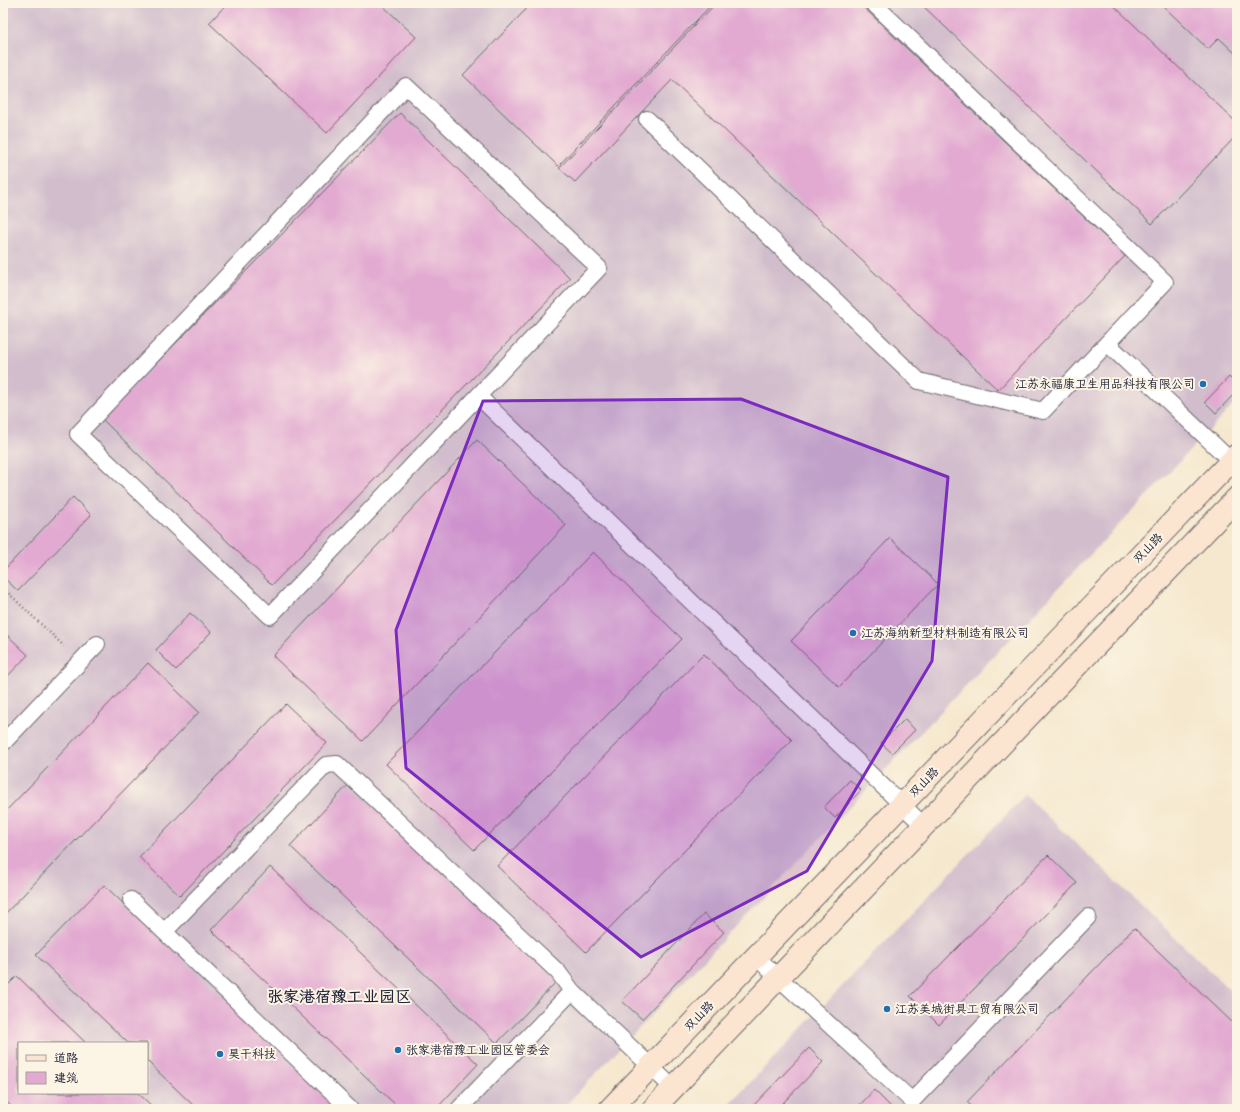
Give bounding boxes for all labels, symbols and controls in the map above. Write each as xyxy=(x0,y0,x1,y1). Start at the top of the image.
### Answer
place label: 江苏永福康卫生用品科技有限公司 xyxy=(1015,376,1195,392)
marker: 江苏永福康卫生用品科技有限公司 xyxy=(1198,379,1208,389)
street label: 双山路 xyxy=(1130,529,1166,567)
place label: 江苏海纳新型材料制造有限公司 xyxy=(861,625,1029,641)
marker: 江苏海纳新型材料制造有限公司 xyxy=(848,628,858,638)
street label: 双山路 xyxy=(906,763,942,801)
district label: 张家港宿豫工业园区 xyxy=(267,986,411,1007)
street label: 双山路 xyxy=(681,997,717,1035)
place label: 江苏美城街具工贸有限公司 xyxy=(895,1001,1039,1017)
marker: 江苏美城街具工贸有限公司 xyxy=(882,1004,892,1014)
legend xyxy=(18,1042,148,1094)
place label: 张家港宿豫工业园区管委会 xyxy=(406,1042,550,1058)
marker: 张家港宿豫工业园区管委会 xyxy=(393,1045,403,1055)
place label: 昊干科技 xyxy=(228,1046,276,1062)
marker: 昊干科技 xyxy=(215,1049,225,1059)
text: 道路 xyxy=(54,1050,78,1066)
text: 建筑 xyxy=(54,1070,78,1086)

